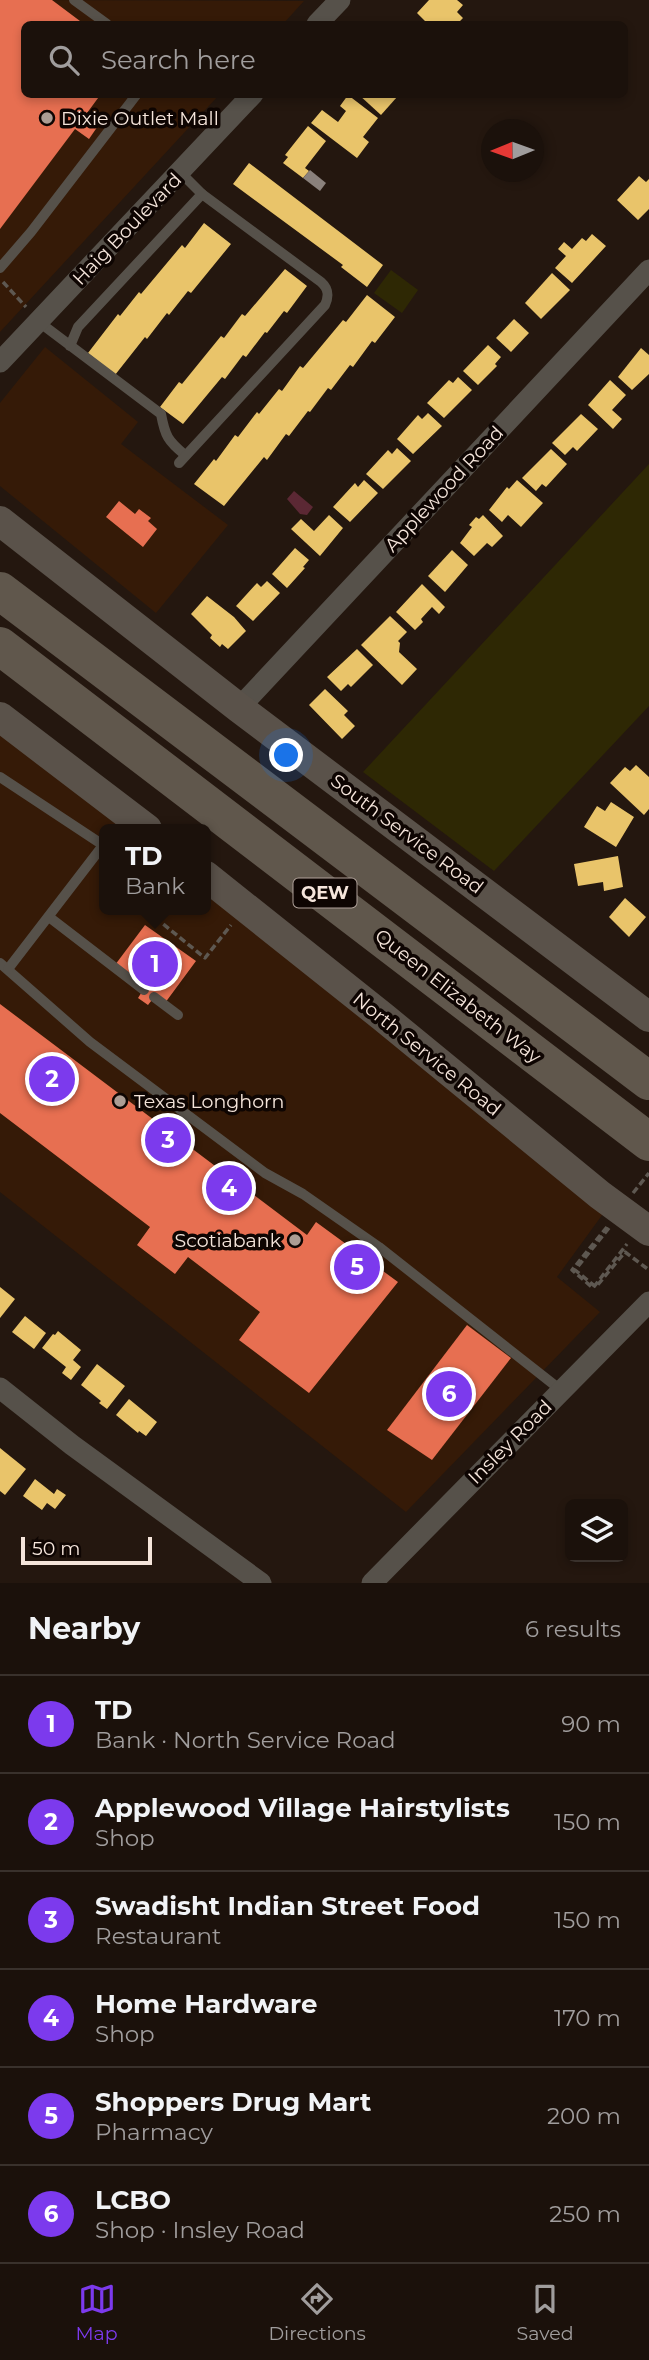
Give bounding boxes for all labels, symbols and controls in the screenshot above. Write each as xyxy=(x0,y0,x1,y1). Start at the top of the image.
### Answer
search box xyxy=(21,21,628,98)
icon: search xyxy=(45,41,83,79)
text: Search here xyxy=(101,44,256,76)
place label: Dixie Outlet Mall xyxy=(61,107,219,130)
marker: Dixie Outlet Mall xyxy=(39,110,55,126)
north arrow xyxy=(481,119,544,182)
street label: Haig Boulevard xyxy=(68,168,186,290)
street label: Applewood Road xyxy=(380,421,508,557)
your location xyxy=(269,738,303,772)
street label: South Service Road xyxy=(326,769,488,899)
popup xyxy=(99,824,211,915)
text: TD xyxy=(125,840,162,872)
text: Bank xyxy=(125,872,185,900)
road number: QEW xyxy=(294,878,356,908)
street label: Queen Elizabeth Way xyxy=(370,924,546,1068)
pin: 1 xyxy=(132,938,178,990)
street label: North Service Road xyxy=(348,987,506,1121)
pin: 2 xyxy=(29,1053,75,1105)
place label: Texas Longhorn xyxy=(134,1090,284,1113)
marker: Texas Longhorn xyxy=(112,1093,128,1109)
pin: 3 xyxy=(145,1114,191,1166)
pin: 4 xyxy=(206,1162,252,1214)
place label: Scotiabank xyxy=(175,1229,282,1252)
marker: Scotiabank xyxy=(287,1232,303,1248)
pin: 5 xyxy=(334,1241,380,1293)
pin: 6 xyxy=(426,1368,472,1420)
street label: Insley Road xyxy=(463,1395,557,1489)
map controls xyxy=(565,1499,628,1562)
button: layers xyxy=(565,1499,628,1562)
scale bar xyxy=(21,1534,152,1566)
text: 50 m xyxy=(32,1537,80,1560)
text: Nearby xyxy=(28,1610,140,1647)
text: 6 results xyxy=(525,1615,621,1643)
text: TD xyxy=(95,1694,133,1726)
text: 1 xyxy=(46,1710,56,1738)
text: 90 m xyxy=(561,1710,621,1738)
text: Bank · North Service Road xyxy=(95,1726,396,1754)
text: Applewood Village Hairstylists xyxy=(95,1792,510,1824)
text: 2 xyxy=(44,1808,58,1836)
text: 150 m xyxy=(554,1808,621,1836)
text: Shop xyxy=(95,1824,155,1852)
text: Swadisht Indian Street Food xyxy=(95,1890,480,1922)
text: 3 xyxy=(44,1906,58,1934)
text: 150 m xyxy=(554,1906,621,1934)
text: Restaurant xyxy=(95,1922,221,1950)
text: Home Hardware xyxy=(95,1988,317,2020)
text: 4 xyxy=(43,2004,59,2032)
text: 170 m xyxy=(554,2004,621,2032)
text: Shop xyxy=(95,2020,155,2048)
text: Shoppers Drug Mart xyxy=(95,2086,371,2118)
text: 5 xyxy=(44,2102,58,2130)
text: 200 m xyxy=(547,2102,621,2130)
text: Pharmacy xyxy=(95,2118,213,2146)
text: LCBO xyxy=(95,2184,171,2216)
text: 6 xyxy=(44,2200,58,2228)
text: 250 m xyxy=(549,2200,621,2228)
text: Shop · Insley Road xyxy=(95,2216,305,2244)
tab: Map xyxy=(75,2280,118,2345)
tab: Directions xyxy=(268,2280,366,2345)
tab: Saved xyxy=(517,2280,574,2345)

